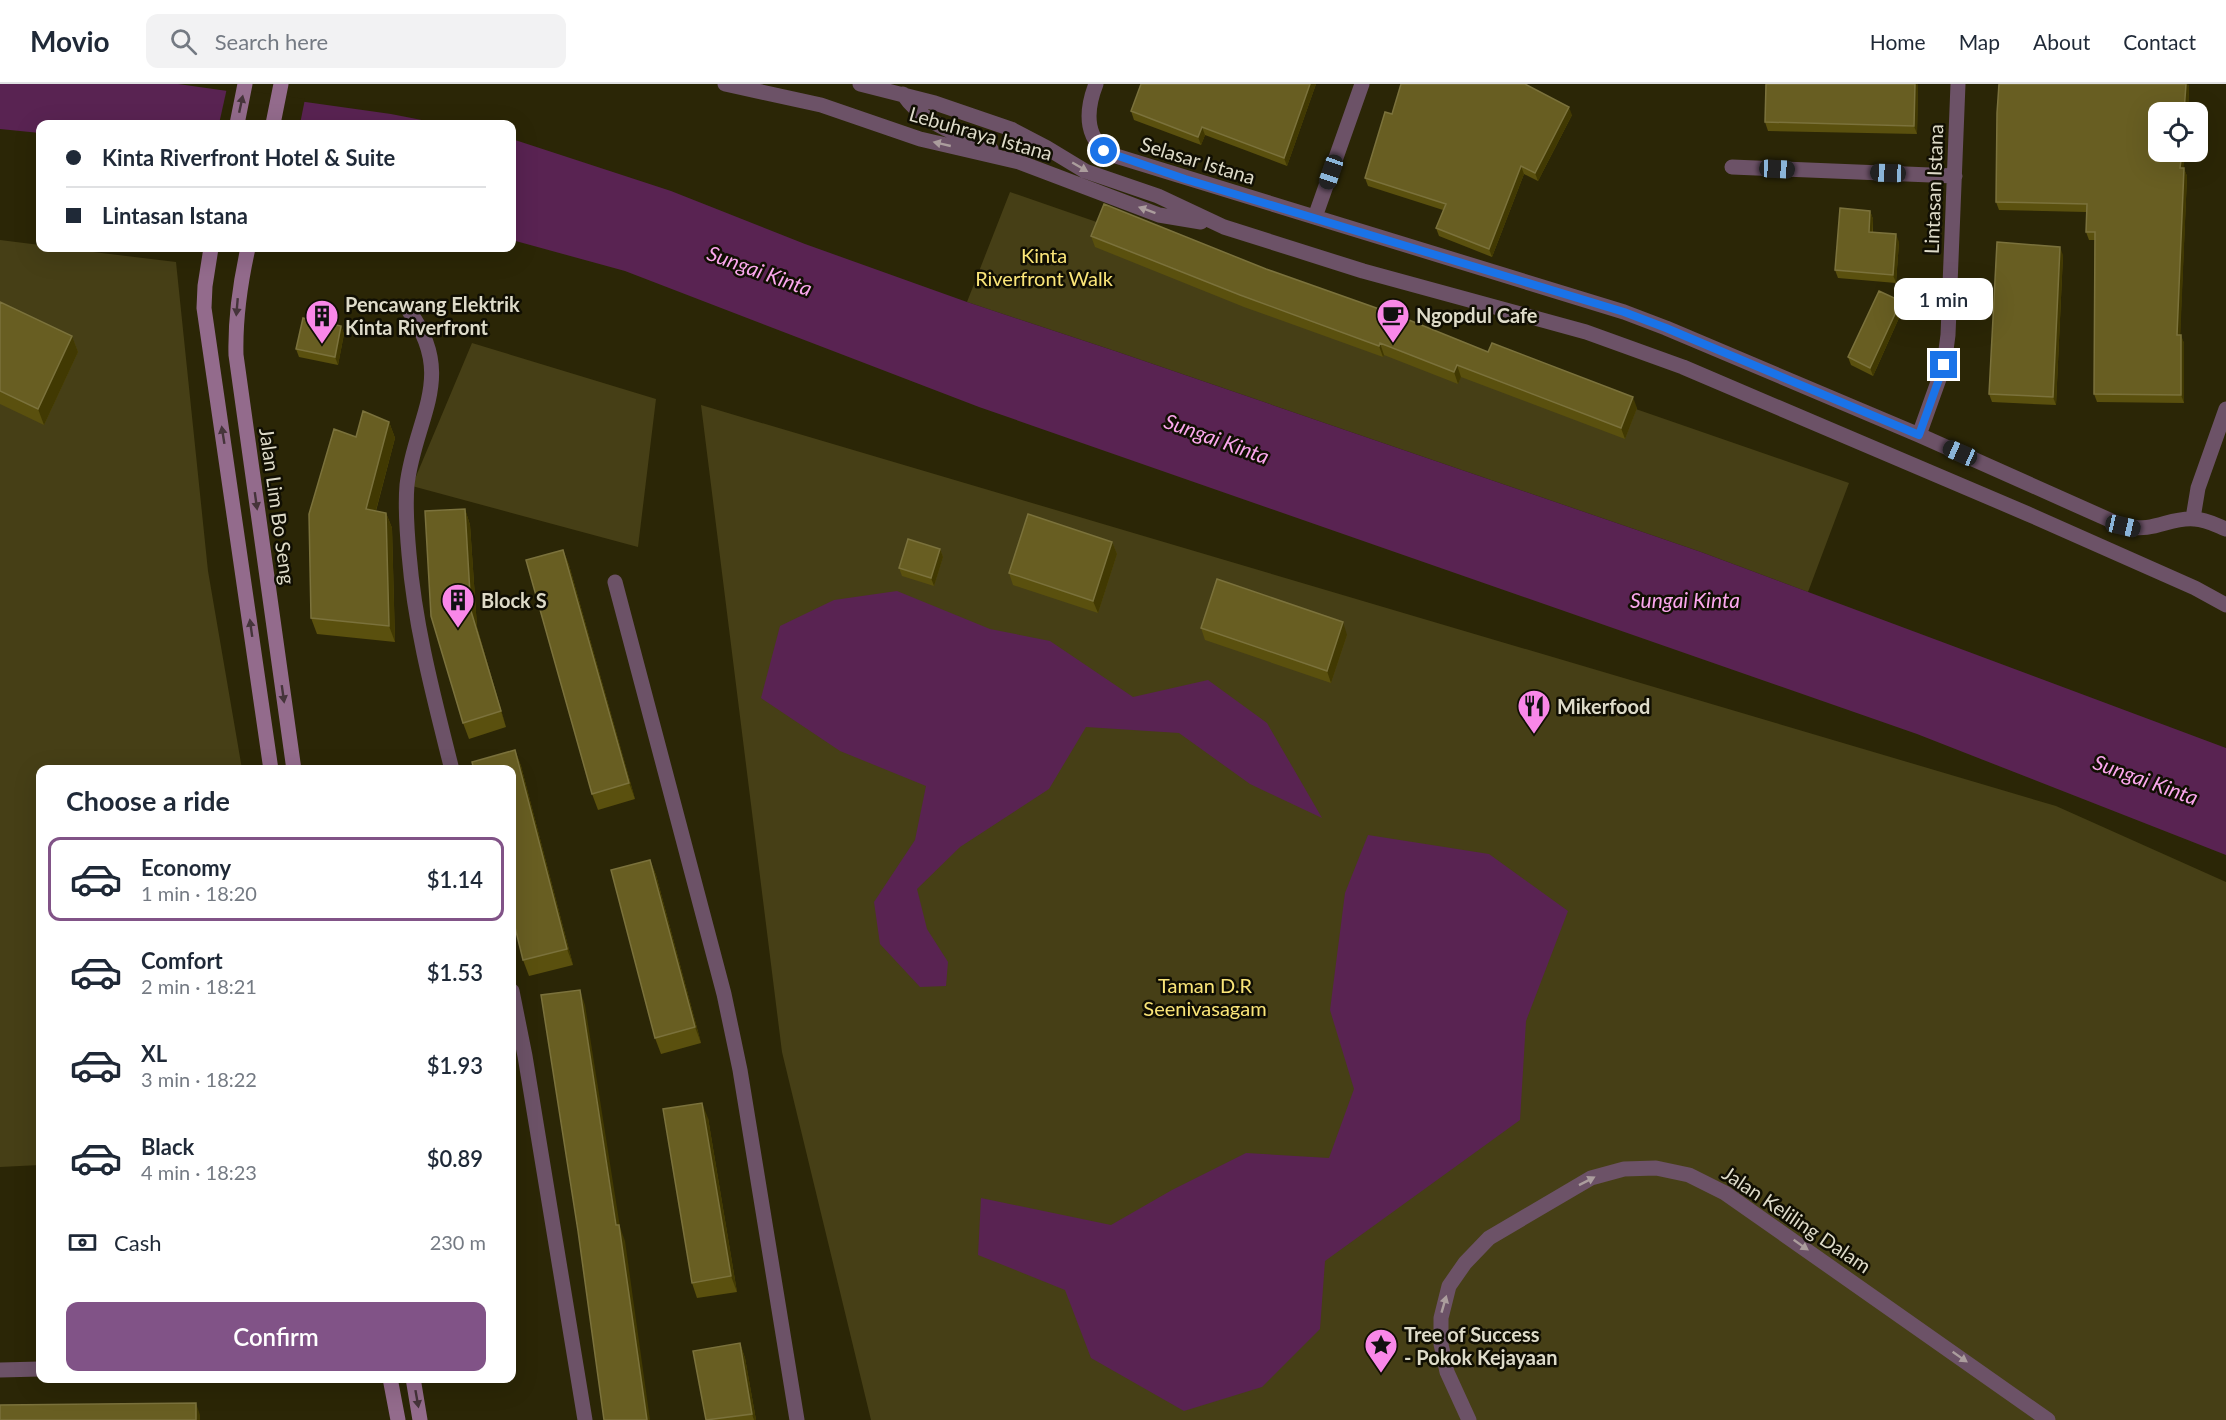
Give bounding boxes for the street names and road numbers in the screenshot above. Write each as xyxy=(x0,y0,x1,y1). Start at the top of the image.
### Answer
street label: Lebuhraya Istana xyxy=(907,101,1055,165)
street label: Lintasan Istana xyxy=(1919,123,1947,255)
street label: Selasar Istana xyxy=(1138,131,1258,189)
street label: Jalan Lim Bo Seng xyxy=(255,426,301,586)
street label: Jalan Keliling Dalam xyxy=(1718,1160,1876,1278)

